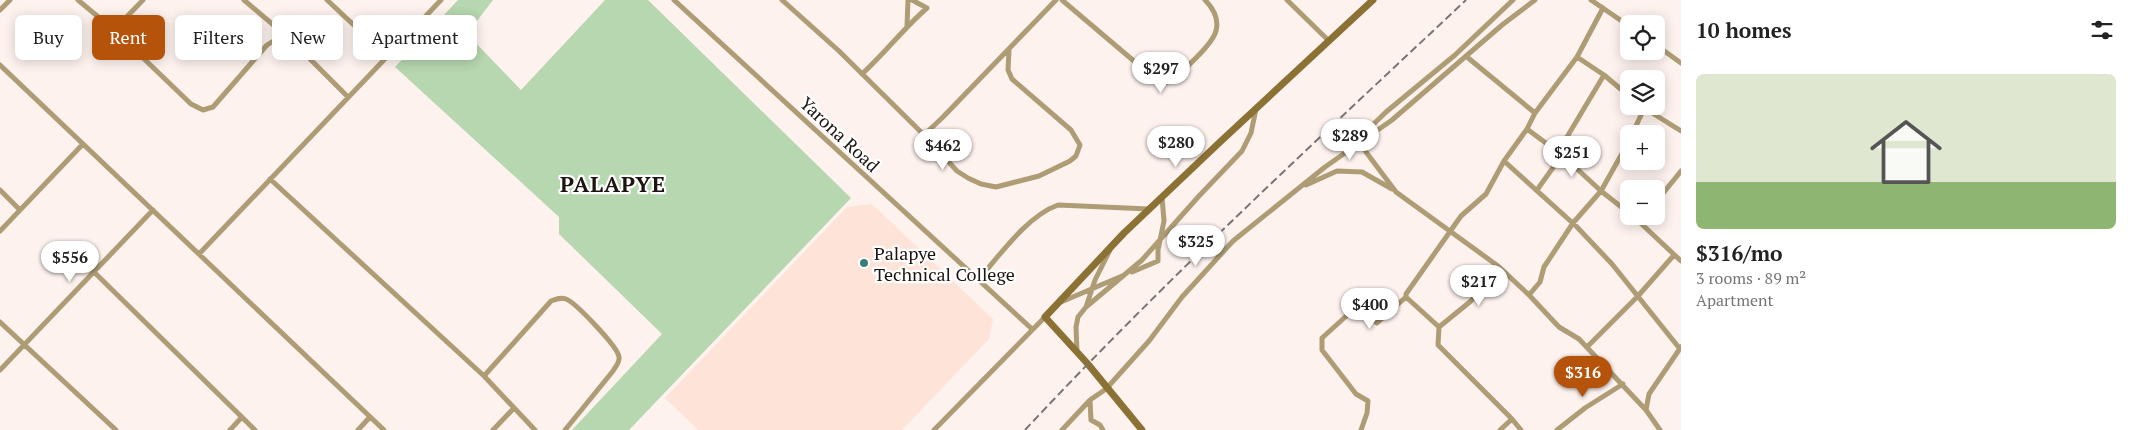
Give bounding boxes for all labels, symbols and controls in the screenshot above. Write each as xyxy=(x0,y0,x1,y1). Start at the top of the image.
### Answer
chip: Buy xyxy=(15,15,82,60)
chip: Rent xyxy=(92,15,165,60)
chip: Filters xyxy=(175,15,262,60)
chip: New xyxy=(272,15,343,60)
chip: Apartment xyxy=(353,15,477,60)
map controls xyxy=(1620,15,1665,225)
button: locate xyxy=(1620,15,1665,60)
text: 10 homes xyxy=(1696,16,1792,44)
icon: filters xyxy=(2088,16,2116,44)
pin: $297 xyxy=(1131,52,1191,94)
text: $297 xyxy=(1143,57,1179,79)
button: layers xyxy=(1620,70,1665,115)
street label: Yarona Road xyxy=(795,91,885,177)
icon: home xyxy=(1861,107,1951,197)
pin: $289 xyxy=(1320,119,1380,161)
text: $289 xyxy=(1332,124,1368,146)
button: + xyxy=(1620,125,1665,170)
pin: $280 xyxy=(1146,126,1206,168)
pin: $462 xyxy=(913,128,973,171)
text: $280 xyxy=(1158,131,1194,153)
text: $462 xyxy=(925,134,961,156)
pin: $251 xyxy=(1542,136,1602,178)
text: $251 xyxy=(1554,141,1590,163)
district label: PALAPYE xyxy=(560,169,666,198)
button: − xyxy=(1620,180,1665,225)
pin: $325 xyxy=(1166,224,1226,267)
text: $325 xyxy=(1178,230,1214,252)
text: $316/mo xyxy=(1696,239,1783,267)
pin: $556 xyxy=(40,240,100,283)
place label: Palapye Technical College xyxy=(874,241,1015,286)
text: $556 xyxy=(52,246,88,268)
marker: Palapye Technical College xyxy=(858,257,870,269)
pin: $217 xyxy=(1449,264,1509,307)
text: 3 rooms · 89 m² xyxy=(1696,267,1806,289)
text: $217 xyxy=(1461,270,1497,292)
pin: $400 xyxy=(1340,288,1400,330)
text: Apartment xyxy=(1696,289,1773,311)
text: $400 xyxy=(1352,293,1388,315)
pin: $316 xyxy=(1553,356,1613,398)
text: $316 xyxy=(1565,361,1601,383)

